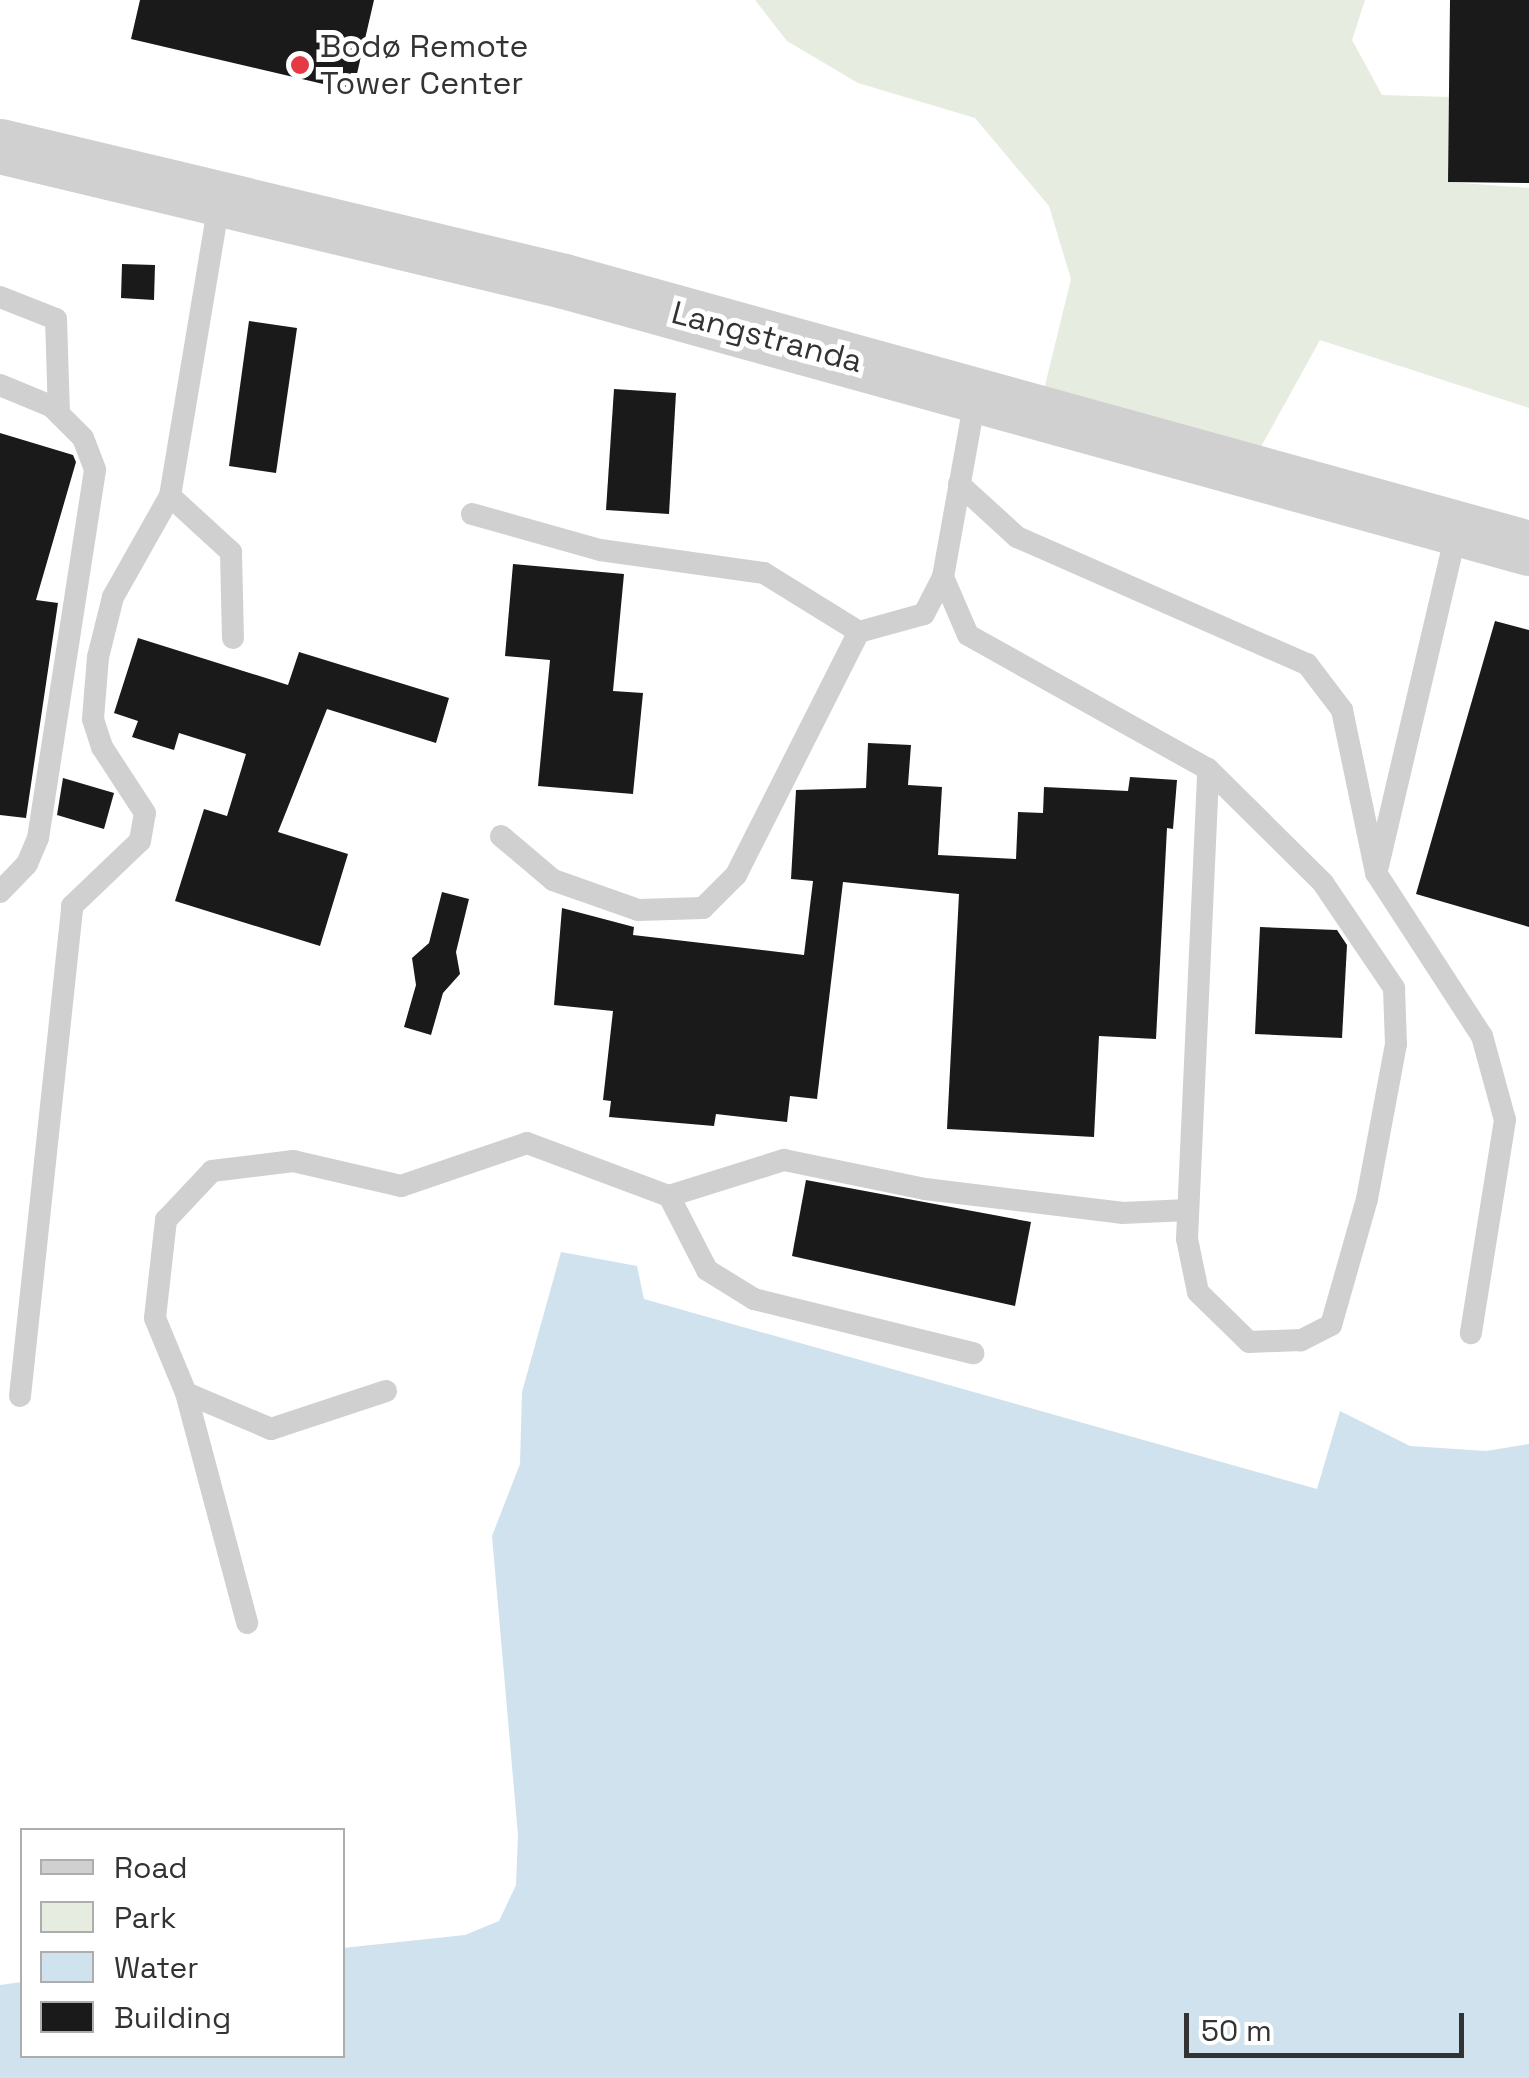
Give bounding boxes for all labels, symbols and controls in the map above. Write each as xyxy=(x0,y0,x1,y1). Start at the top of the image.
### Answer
place label: Bodø Remote Tower Center xyxy=(320,28,528,103)
marker: Bodø Remote Tower Center xyxy=(289,54,311,76)
street label: Langstranda xyxy=(667,293,867,381)
legend xyxy=(20,1828,345,2058)
text: Road xyxy=(114,1848,188,1887)
text: Park xyxy=(114,1898,176,1937)
text: Water xyxy=(114,1948,199,1987)
scale bar xyxy=(1189,1993,1469,2055)
text: Building xyxy=(114,1998,231,2037)
text: 50 m xyxy=(1201,2011,1272,2050)

